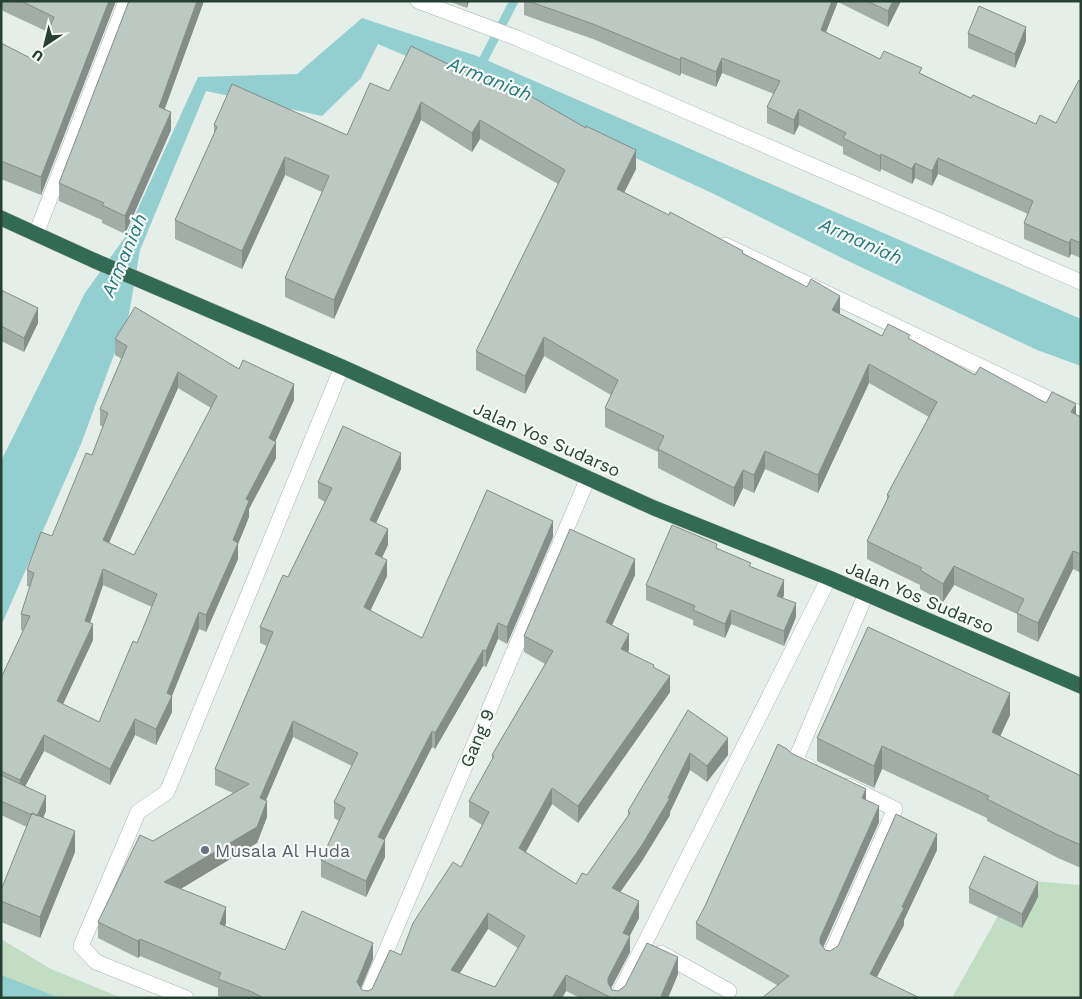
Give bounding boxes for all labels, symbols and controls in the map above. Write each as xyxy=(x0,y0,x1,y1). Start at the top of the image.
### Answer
north arrow xyxy=(20,20,70,70)
text: U xyxy=(29,46,46,65)
water label: Armaniah xyxy=(444,51,535,106)
water label: Armaniah xyxy=(96,210,152,301)
water label: Armaniah xyxy=(815,212,906,269)
street label: Jalan Yos Sudarso xyxy=(470,397,624,481)
street label: Jalan Yos Sudarso xyxy=(843,556,997,638)
street label: Gang 9 xyxy=(455,706,499,770)
place label: Musala Al Huda xyxy=(215,840,350,861)
marker: Musala Al Huda xyxy=(199,844,211,856)

